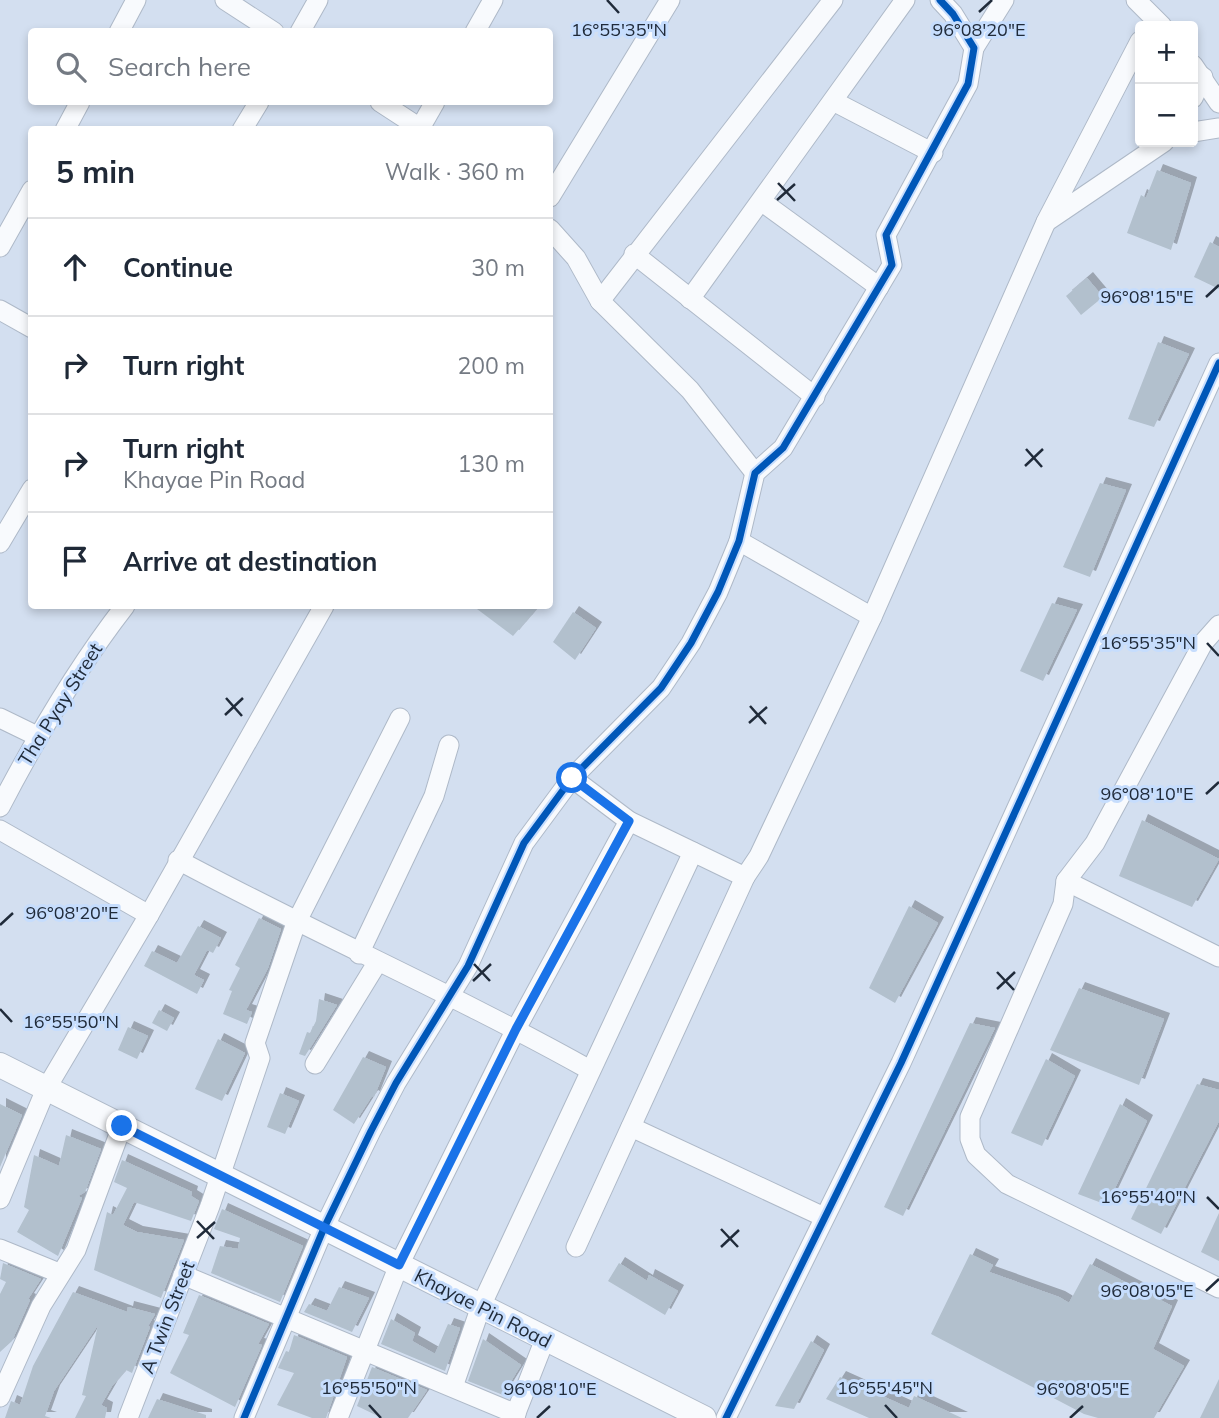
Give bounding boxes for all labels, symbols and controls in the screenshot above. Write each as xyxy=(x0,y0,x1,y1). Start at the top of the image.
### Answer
text: 16°55'35"N xyxy=(571,18,667,41)
text: 96°08'20"E xyxy=(932,18,1026,41)
map controls xyxy=(1135,21,1198,147)
button: + xyxy=(1135,21,1198,84)
search box xyxy=(28,28,553,105)
icon: search xyxy=(52,48,90,86)
text: Search here xyxy=(108,50,251,83)
button: − xyxy=(1135,84,1198,147)
text: 5 min xyxy=(56,153,135,191)
text: Walk · 360 m xyxy=(385,157,525,186)
icon: ahead xyxy=(56,248,94,286)
text: Continue xyxy=(123,251,233,284)
text: 30 m xyxy=(471,253,525,282)
text: 96°08'15"E xyxy=(1100,285,1194,308)
icon: right xyxy=(56,346,94,384)
text: Turn right xyxy=(123,349,244,382)
text: 200 m xyxy=(457,351,525,380)
text: Turn right xyxy=(123,432,244,465)
icon: right xyxy=(56,444,94,482)
text: 130 m xyxy=(457,449,525,478)
text: Khayae Pin Road xyxy=(123,465,305,494)
icon: arrive xyxy=(56,542,94,580)
text: Arrive at destination xyxy=(123,545,378,578)
text: 16°55'35"N xyxy=(1100,631,1196,654)
street label: Tha Pyay Street xyxy=(13,638,107,770)
route start xyxy=(556,762,587,793)
text: 96°08'10"E xyxy=(1100,782,1194,805)
text: 96°08'20"E xyxy=(25,901,119,924)
text: 16°55'50"N xyxy=(23,1010,119,1033)
route end xyxy=(106,1110,137,1141)
text: 16°55'40"N xyxy=(1100,1185,1196,1208)
street label: A Twin Street xyxy=(135,1257,200,1377)
street label: Khayae Pin Road xyxy=(410,1263,556,1353)
text: 96°08'05"E xyxy=(1100,1279,1194,1302)
text: 16°55'50"N xyxy=(321,1376,417,1399)
text: 16°55'45"N xyxy=(837,1376,933,1399)
text: 96°08'10"E xyxy=(503,1377,597,1400)
text: 96°08'05"E xyxy=(1036,1377,1130,1400)

